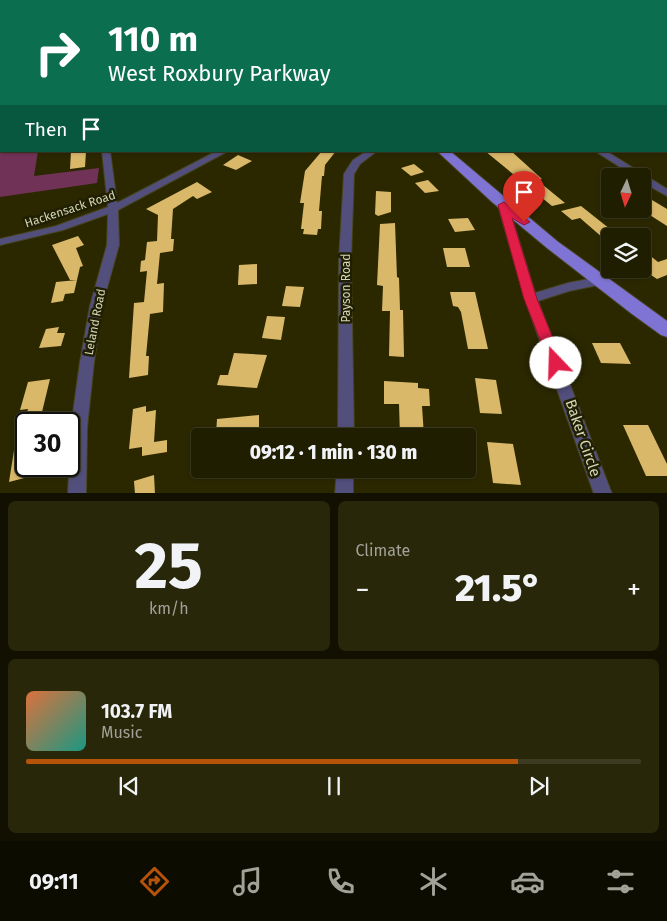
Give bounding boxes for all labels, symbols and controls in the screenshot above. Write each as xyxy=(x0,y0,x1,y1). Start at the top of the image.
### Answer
text: 110 m xyxy=(108,18,198,60)
icon: right xyxy=(25,20,90,85)
text: West Roxbury Parkway xyxy=(108,60,331,87)
icon: arrive xyxy=(77,115,105,143)
text: Then xyxy=(25,118,67,141)
north arrow xyxy=(601,168,651,218)
map controls xyxy=(601,168,651,278)
pin xyxy=(503,171,545,222)
icon: arrive xyxy=(510,178,538,206)
street label: Hackensack Road xyxy=(23,188,117,230)
button: layers xyxy=(601,228,651,278)
street label: Payson Road xyxy=(339,254,353,322)
street label: Leland Road xyxy=(82,288,108,356)
position arrow xyxy=(529,336,581,388)
street label: Baker Circle xyxy=(561,397,605,479)
speed limit sign: 30 xyxy=(15,412,80,477)
text: 09:12 · 1 min · 130 m xyxy=(250,441,417,464)
text: 25 xyxy=(135,527,203,605)
text: Climate xyxy=(356,541,410,560)
text: 21.5° xyxy=(455,565,542,611)
text: − xyxy=(356,573,370,606)
text: + xyxy=(627,573,641,606)
text: km/h xyxy=(149,599,189,618)
text: 103.7 FM xyxy=(101,700,172,723)
text: Music xyxy=(101,723,142,742)
icon: previous xyxy=(115,772,143,800)
icon: pause xyxy=(320,772,348,800)
icon: next xyxy=(525,772,553,800)
icon: directions xyxy=(137,864,172,899)
icon: music xyxy=(230,864,265,899)
icon: phone xyxy=(323,864,358,899)
icon: climate xyxy=(416,864,451,899)
icon: car xyxy=(510,864,545,899)
icon: filters xyxy=(603,864,638,899)
text: 09:11 xyxy=(29,868,79,895)

